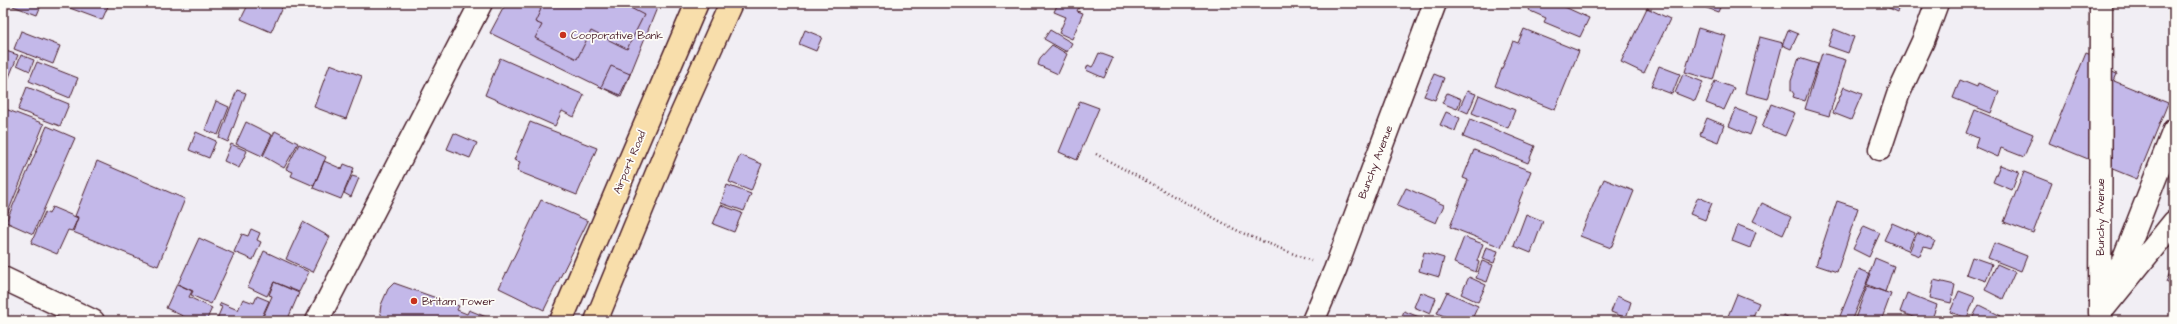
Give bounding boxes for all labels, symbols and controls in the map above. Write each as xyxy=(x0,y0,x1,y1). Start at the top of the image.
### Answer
place label: Cooporative Bank xyxy=(571,28,663,43)
marker: Cooporative Bank xyxy=(558,30,568,40)
street label: Bunchy Avenue xyxy=(1355,123,1397,201)
street label: Airport Road xyxy=(609,128,650,196)
street label: Bunchy Avenue xyxy=(2093,178,2109,256)
place label: Britam Tower xyxy=(422,294,495,309)
marker: Britam Tower xyxy=(409,296,419,306)

